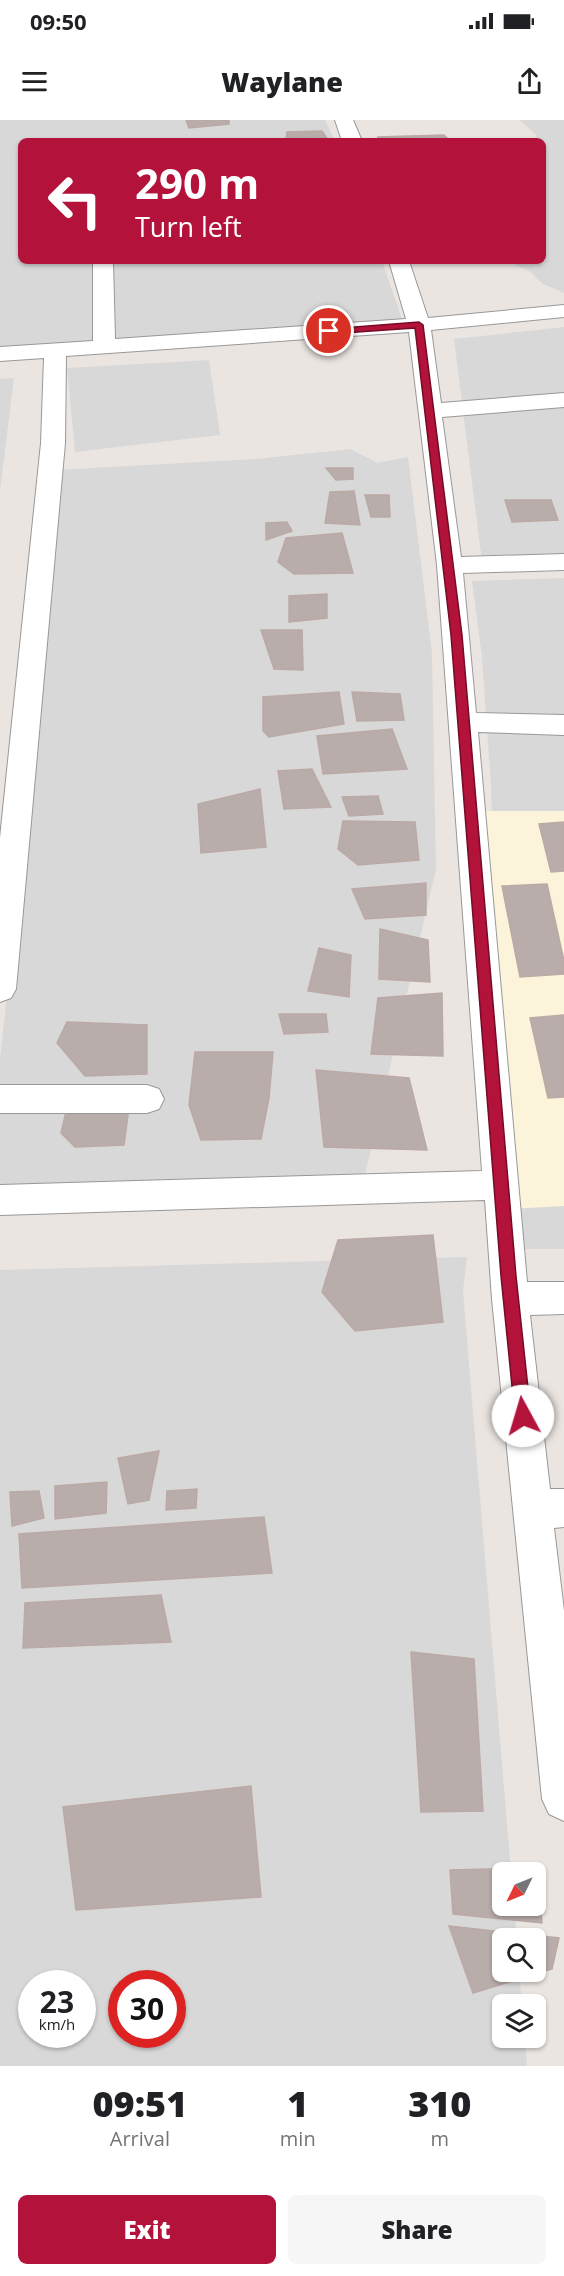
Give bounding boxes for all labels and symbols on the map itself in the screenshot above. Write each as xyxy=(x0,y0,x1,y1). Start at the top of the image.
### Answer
pin xyxy=(303,305,354,356)
position arrow xyxy=(491,1384,555,1448)
north arrow xyxy=(492,1862,546,1916)
speed limit sign: 30 xyxy=(108,1970,186,2048)

